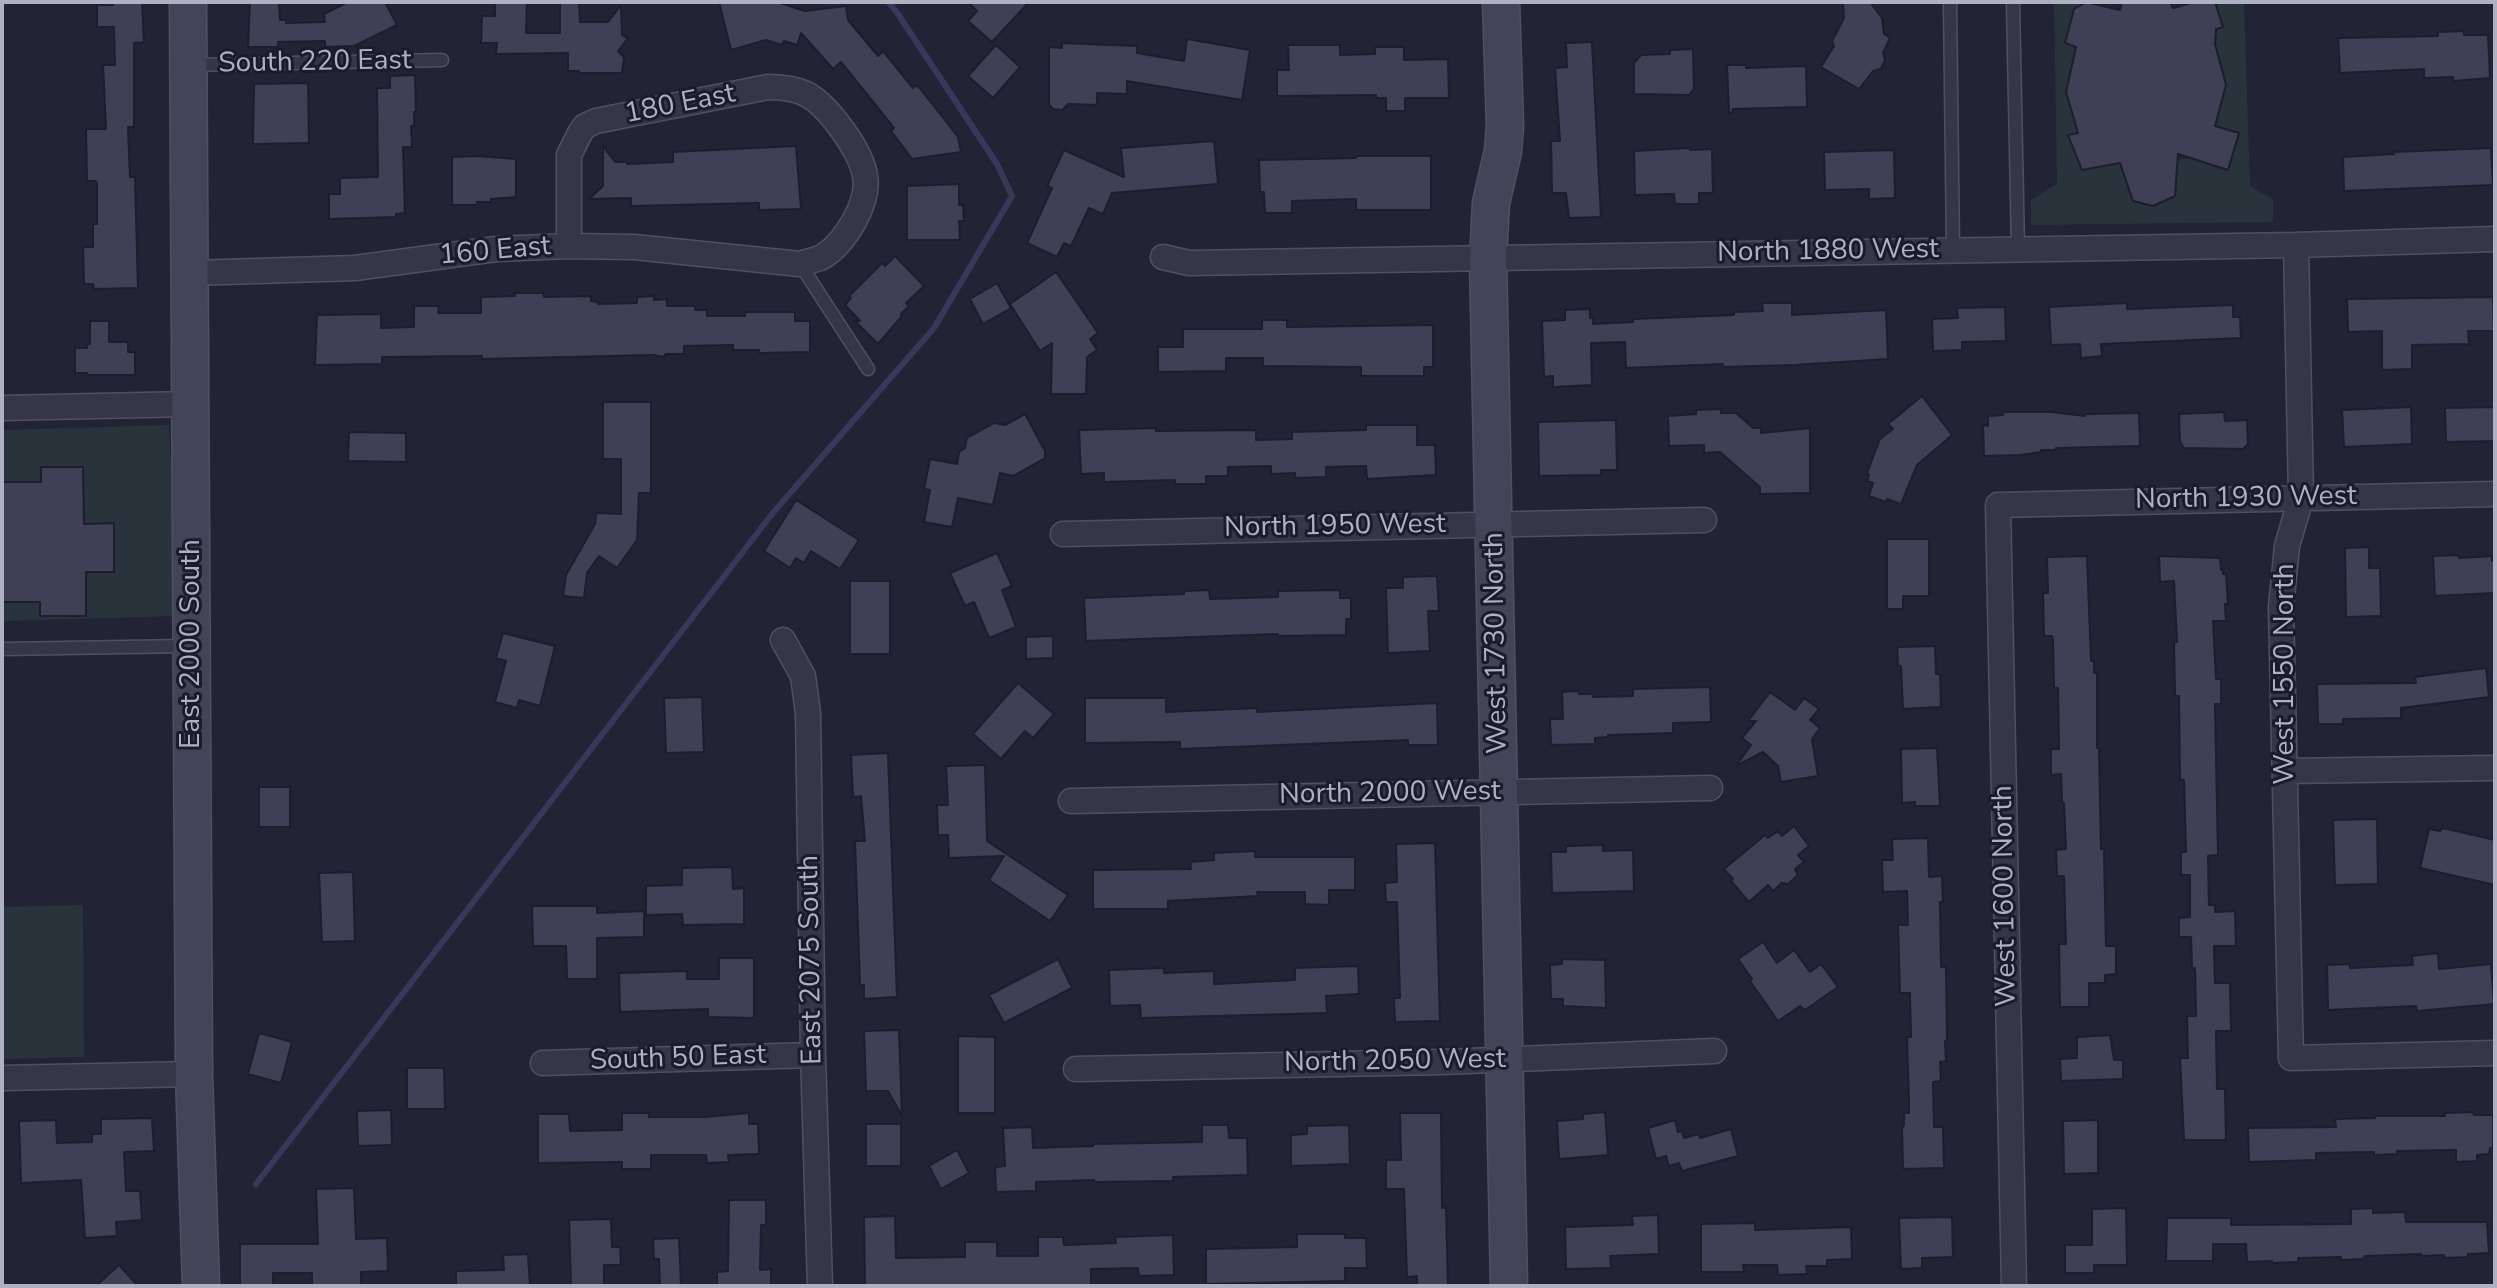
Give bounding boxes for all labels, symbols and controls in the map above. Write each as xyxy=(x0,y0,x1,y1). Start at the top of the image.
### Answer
street label: South 220 East xyxy=(218,45,412,81)
street label: 180 East xyxy=(622,78,738,132)
street label: 160 East xyxy=(438,230,552,274)
street label: North 1880 West xyxy=(1717,233,1939,271)
street label: North 1930 West xyxy=(2135,480,2357,518)
street label: North 1950 West xyxy=(1224,508,1446,546)
street label: West 1730 North xyxy=(1478,532,1516,754)
street label: East 2000 South xyxy=(175,539,209,749)
street label: West 1550 North xyxy=(2269,563,2303,785)
street label: North 2000 West xyxy=(1279,775,1501,813)
street label: West 1600 North xyxy=(1987,785,2025,1007)
street label: East 2075 South xyxy=(793,855,831,1065)
street label: South 50 East xyxy=(589,1039,767,1079)
street label: North 2050 West xyxy=(1284,1043,1506,1081)

